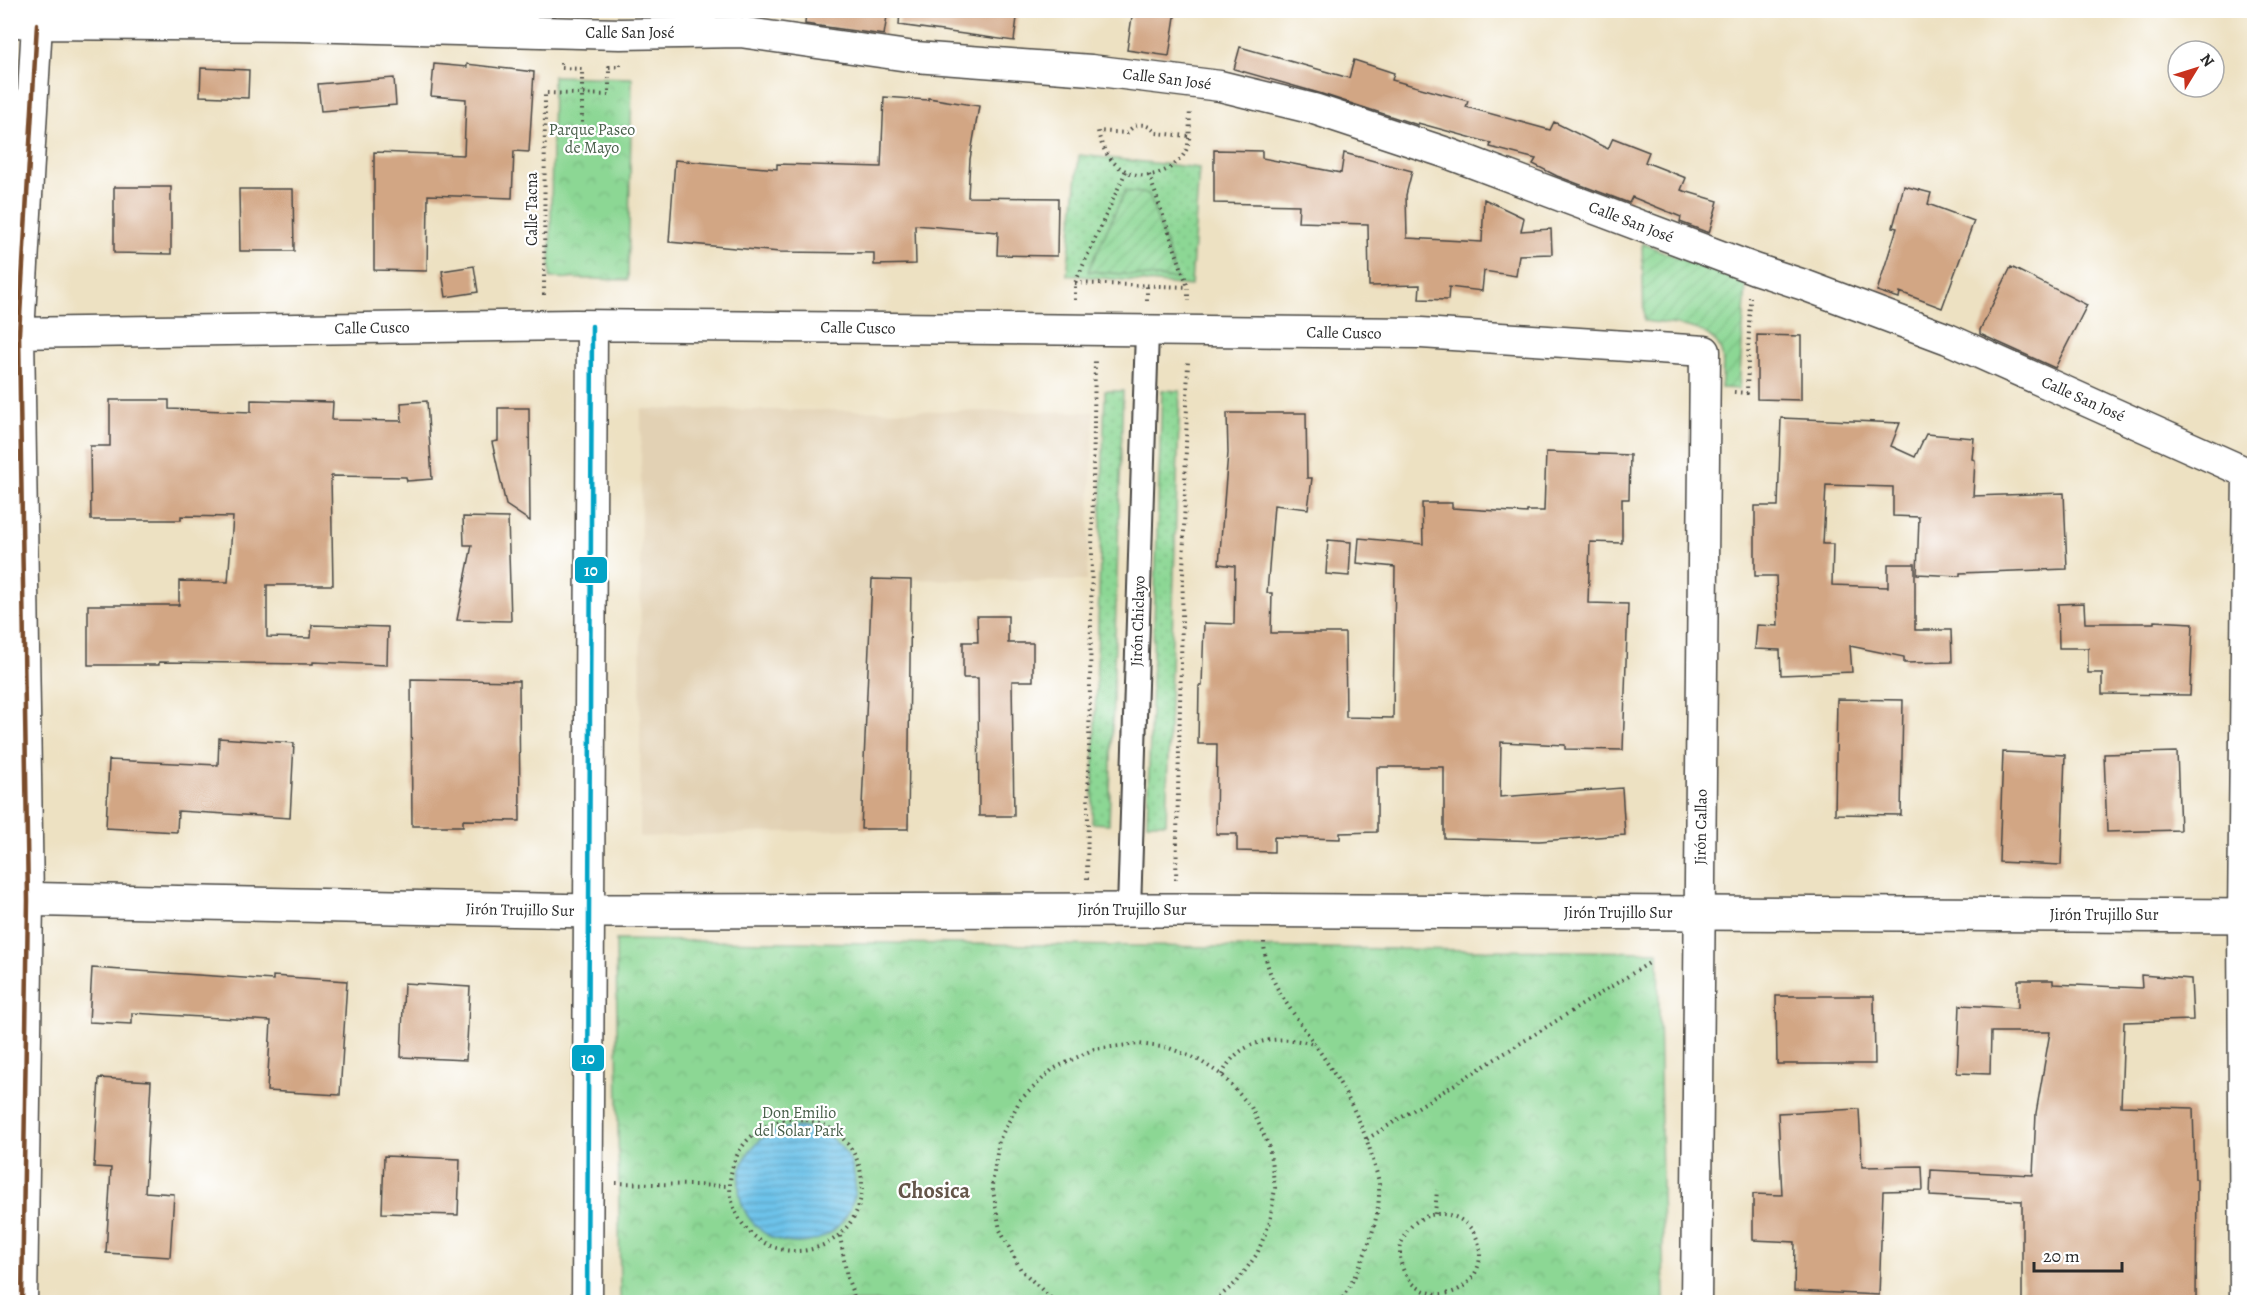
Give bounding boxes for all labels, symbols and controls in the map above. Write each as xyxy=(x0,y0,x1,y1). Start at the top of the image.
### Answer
street label: Calle San José xyxy=(585,22,675,44)
north arrow xyxy=(2166,39,2226,99)
text: N xyxy=(2195,49,2220,72)
street label: Calle San José xyxy=(1121,63,1213,95)
park label: Parque Paseo de Mayo xyxy=(549,119,635,159)
street label: Calle Tacna xyxy=(521,171,543,246)
street label: Calle San José xyxy=(1585,196,1677,248)
street label: Calle Cusco xyxy=(334,316,410,340)
street label: Calle Cusco xyxy=(820,316,896,340)
street label: Calle Cusco xyxy=(1306,321,1382,345)
street label: Calle San José xyxy=(2038,371,2128,427)
line badge: 10 xyxy=(574,556,608,584)
text: 10 xyxy=(584,560,598,582)
street label: Jirón Chiclayo xyxy=(1125,575,1151,667)
street label: Jirón Callao xyxy=(1689,789,1713,865)
street label: Jirón Trujillo Sur xyxy=(465,898,575,922)
street label: Jirón Trujillo Sur xyxy=(1077,899,1187,921)
street label: Jirón Trujillo Sur xyxy=(1563,902,1673,924)
street label: Jirón Trujillo Sur xyxy=(2049,904,2159,926)
line badge: 10 xyxy=(571,1044,605,1072)
text: 10 xyxy=(581,1048,595,1070)
park label: Don Emilio del Solar Park xyxy=(754,1102,844,1142)
district label: Chosica xyxy=(898,1176,970,1206)
scale bar xyxy=(2034,1235,2122,1273)
text: 20 m xyxy=(2043,1244,2080,1268)

